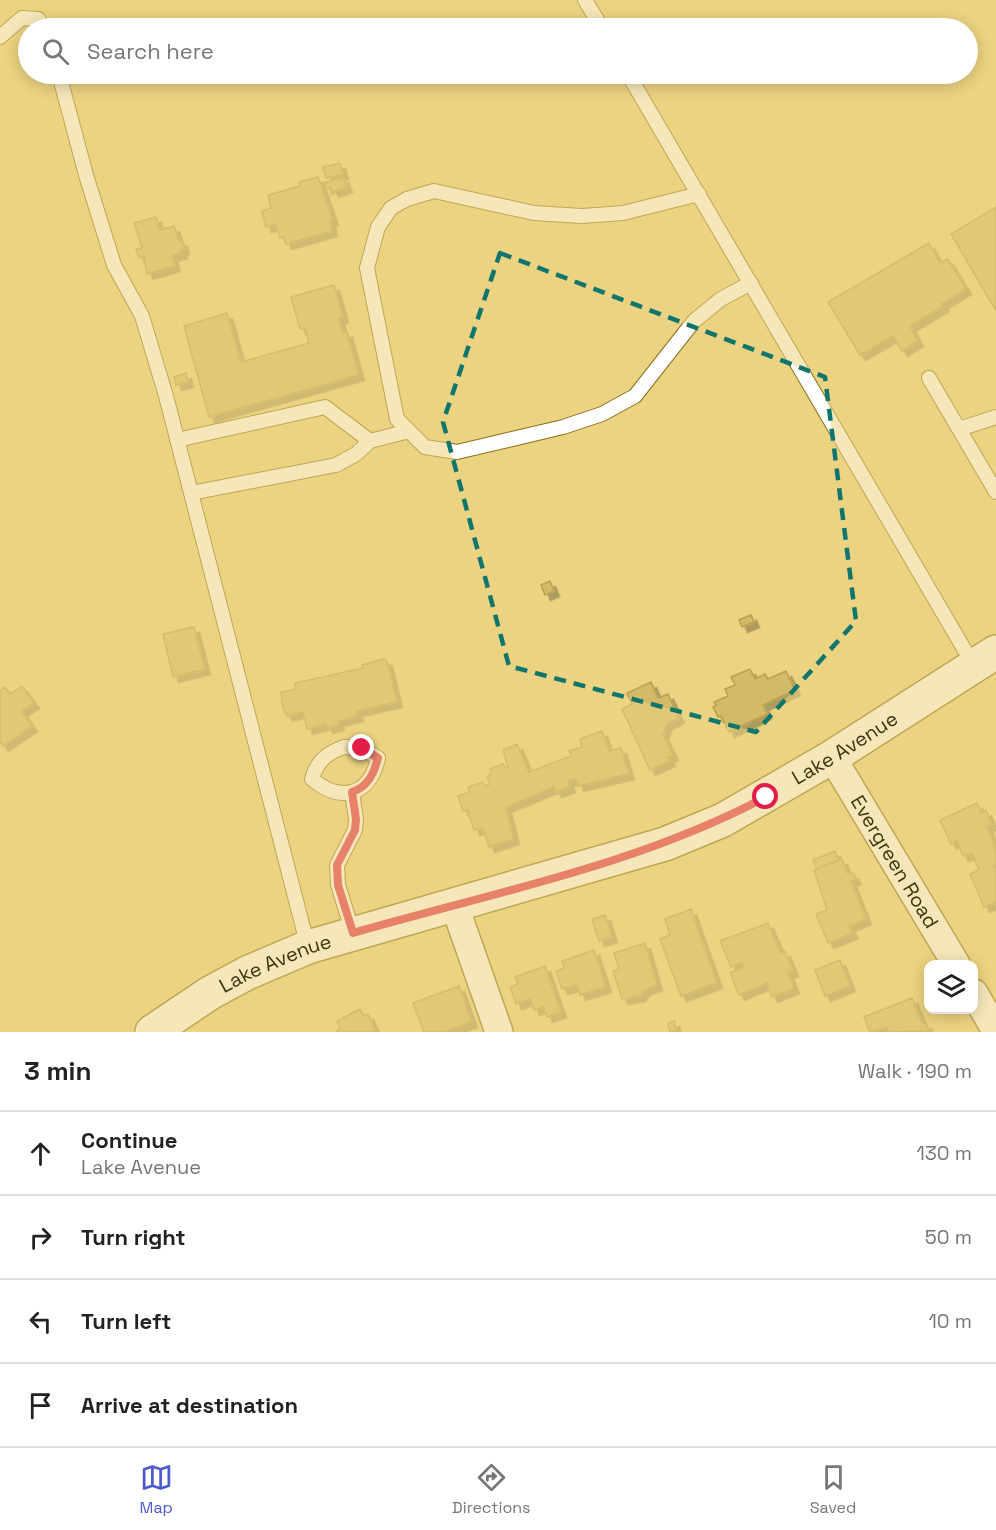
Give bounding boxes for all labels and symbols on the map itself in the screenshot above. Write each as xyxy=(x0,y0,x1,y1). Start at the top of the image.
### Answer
street label: Lake Avenue xyxy=(787,705,903,791)
route end xyxy=(348,734,374,760)
route start xyxy=(752,783,778,809)
street label: Evergreen Road xyxy=(845,790,945,933)
street label: Lake Avenue xyxy=(214,928,334,999)

